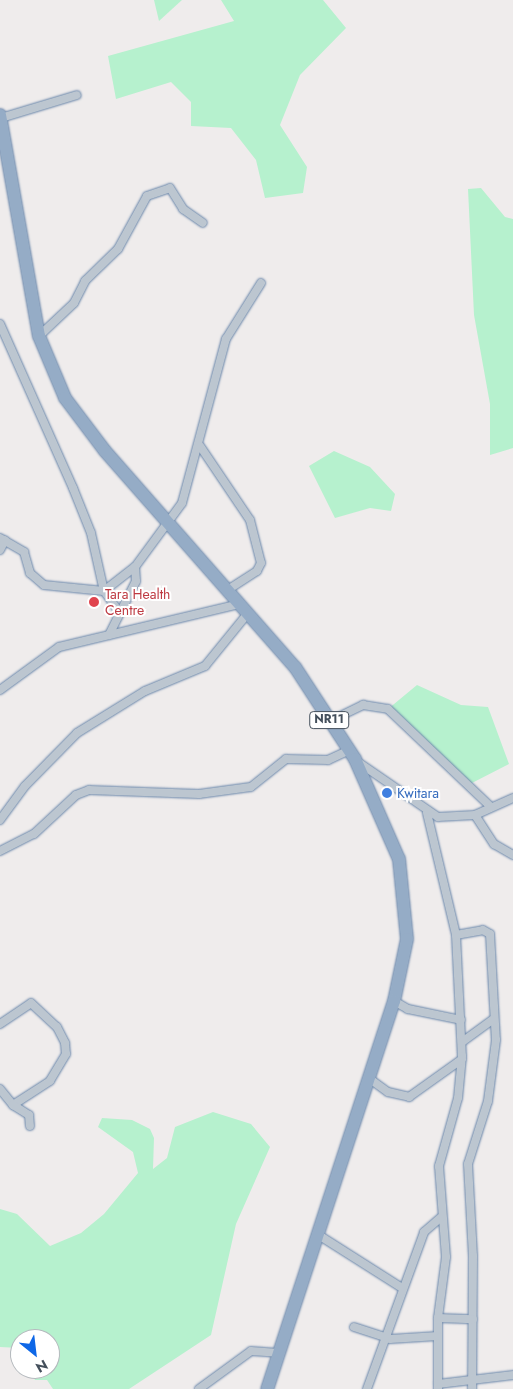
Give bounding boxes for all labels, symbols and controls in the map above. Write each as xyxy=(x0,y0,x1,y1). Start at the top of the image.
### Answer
place label: Tara Health Centre xyxy=(105,586,170,618)
marker: Tara Health Centre xyxy=(87,595,101,609)
road number: NR11 xyxy=(309,710,349,730)
place label: Kwitara xyxy=(397,785,439,801)
marker: Kwitara xyxy=(381,787,393,799)
north arrow xyxy=(10,1329,60,1379)
text: N xyxy=(32,1355,52,1378)

